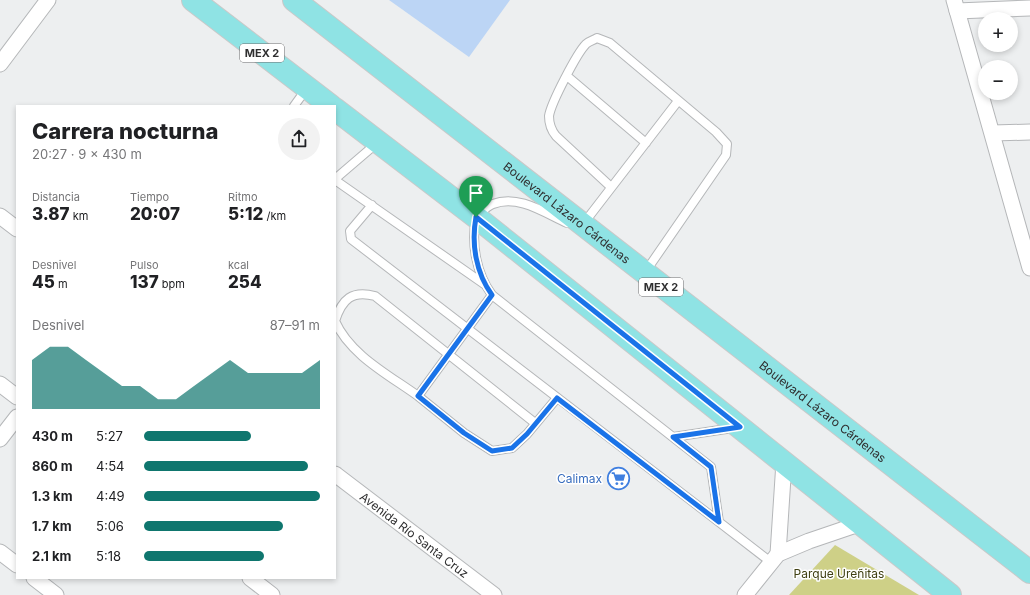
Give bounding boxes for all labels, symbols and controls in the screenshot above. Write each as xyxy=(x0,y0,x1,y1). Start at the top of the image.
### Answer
map controls xyxy=(978,12,1018,100)
button: + xyxy=(978,12,1018,52)
road number: MEX 2 xyxy=(240,44,284,62)
button: − xyxy=(978,60,1018,100)
text: Carrera nocturna xyxy=(32,118,218,144)
button: share xyxy=(278,118,320,160)
text: 20:27 · 9 × 430 m xyxy=(32,146,142,162)
street label: Boulevard Lázaro Cárdenas xyxy=(501,158,634,266)
pin xyxy=(459,176,493,217)
icon: arrive xyxy=(465,182,487,204)
text: Distancia xyxy=(32,190,80,204)
text: Tiempo xyxy=(130,190,169,204)
text: Ritmo xyxy=(228,190,258,204)
text: 3.87 xyxy=(32,204,70,224)
text: 20:07 xyxy=(130,204,180,224)
text: 5:12 xyxy=(228,204,263,224)
text: km xyxy=(70,209,88,223)
text: /km xyxy=(263,209,286,223)
text: Desnivel xyxy=(32,258,76,272)
text: Pulso xyxy=(130,258,159,272)
text: kcal xyxy=(228,258,249,272)
text: 45 xyxy=(32,272,55,292)
text: 137 xyxy=(130,272,159,292)
text: 254 xyxy=(228,272,262,292)
text: m xyxy=(55,277,68,291)
text: bpm xyxy=(159,277,185,291)
road number: MEX 2 xyxy=(639,278,683,296)
text: Desnivel xyxy=(32,317,84,333)
text: 87–91 m xyxy=(270,317,320,333)
street label: Boulevard Lázaro Cárdenas xyxy=(757,357,889,465)
text: 430 m xyxy=(32,428,73,444)
text: 5:27 xyxy=(96,428,123,444)
text: 860 m xyxy=(32,458,73,474)
text: 4:54 xyxy=(96,458,124,474)
supermarket icon: Calimax xyxy=(605,465,631,491)
place label: Calimax xyxy=(557,471,602,486)
text: 1.3 km xyxy=(32,488,73,504)
text: 4:49 xyxy=(96,488,125,504)
street label: Avenida Río Santa Cruz xyxy=(357,489,472,581)
text: 1.7 km xyxy=(32,518,72,534)
text: 5:06 xyxy=(96,518,124,534)
text: 2.1 km xyxy=(32,548,71,564)
text: 5:18 xyxy=(96,548,121,564)
park label: Parque Ureñitas xyxy=(794,566,884,581)

